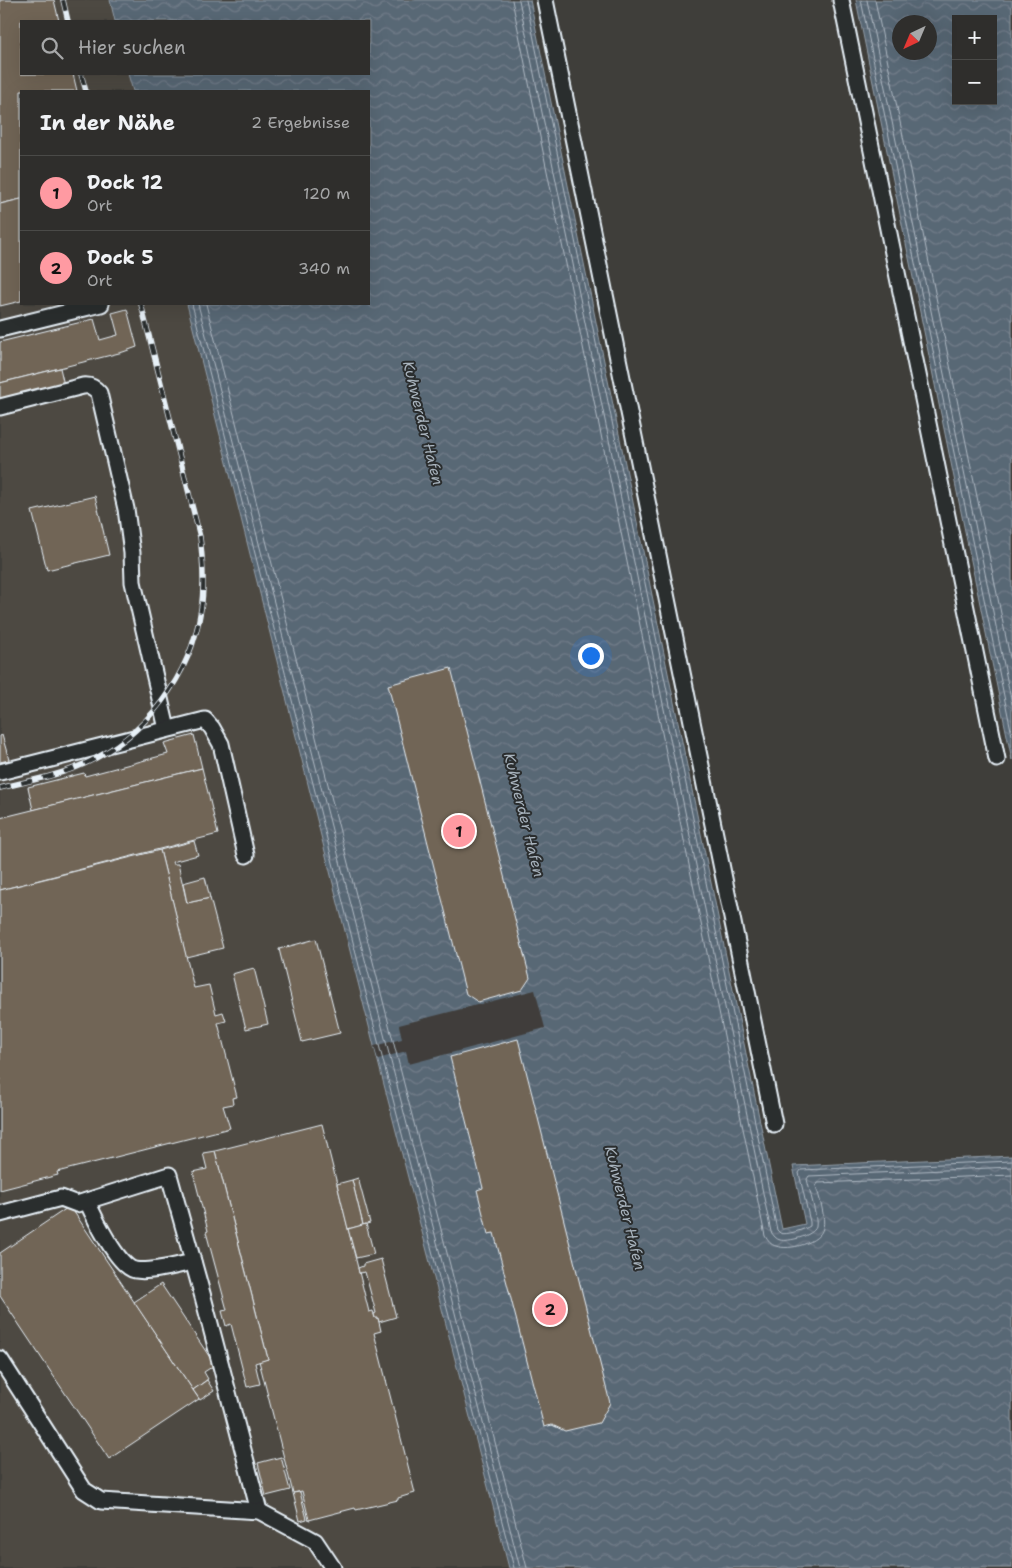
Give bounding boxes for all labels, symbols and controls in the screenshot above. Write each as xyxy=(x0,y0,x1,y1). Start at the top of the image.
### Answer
north arrow xyxy=(892,15,937,60)
map controls xyxy=(952,15,997,105)
button: + xyxy=(952,15,997,60)
search box xyxy=(20,20,370,75)
icon: search xyxy=(38,34,66,62)
text: Hier suchen xyxy=(78,35,186,60)
button: − xyxy=(952,60,997,105)
text: In der Nähe xyxy=(40,109,175,137)
text: 2 Ergebnisse xyxy=(251,112,350,133)
text: Dock 12 xyxy=(87,170,163,195)
text: 1 xyxy=(52,183,60,204)
text: 120 m xyxy=(303,183,350,204)
text: Ort xyxy=(87,195,113,216)
text: Dock 5 xyxy=(87,245,153,270)
text: 2 xyxy=(50,258,62,279)
text: 340 m xyxy=(298,258,350,279)
text: Ort xyxy=(87,270,113,291)
water label: Kuhwerder Hafen xyxy=(398,359,448,487)
your location xyxy=(578,643,604,669)
water label: Kuhwerder Hafen xyxy=(499,751,549,879)
pin: 1 xyxy=(443,812,475,850)
water label: Kuhwerder Hafen xyxy=(600,1144,650,1272)
pin: 2 xyxy=(534,1290,566,1328)

